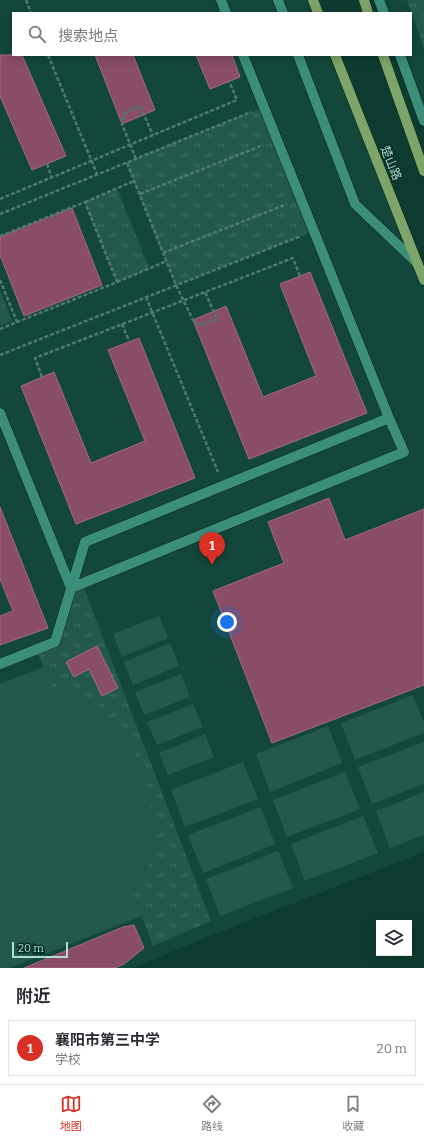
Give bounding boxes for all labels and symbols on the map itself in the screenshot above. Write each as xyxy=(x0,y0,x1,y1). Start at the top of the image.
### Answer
street label: 楚山路 xyxy=(378,144,404,182)
pin: 1 xyxy=(199,532,225,565)
your location xyxy=(217,612,237,632)
scale bar xyxy=(12,940,68,959)

